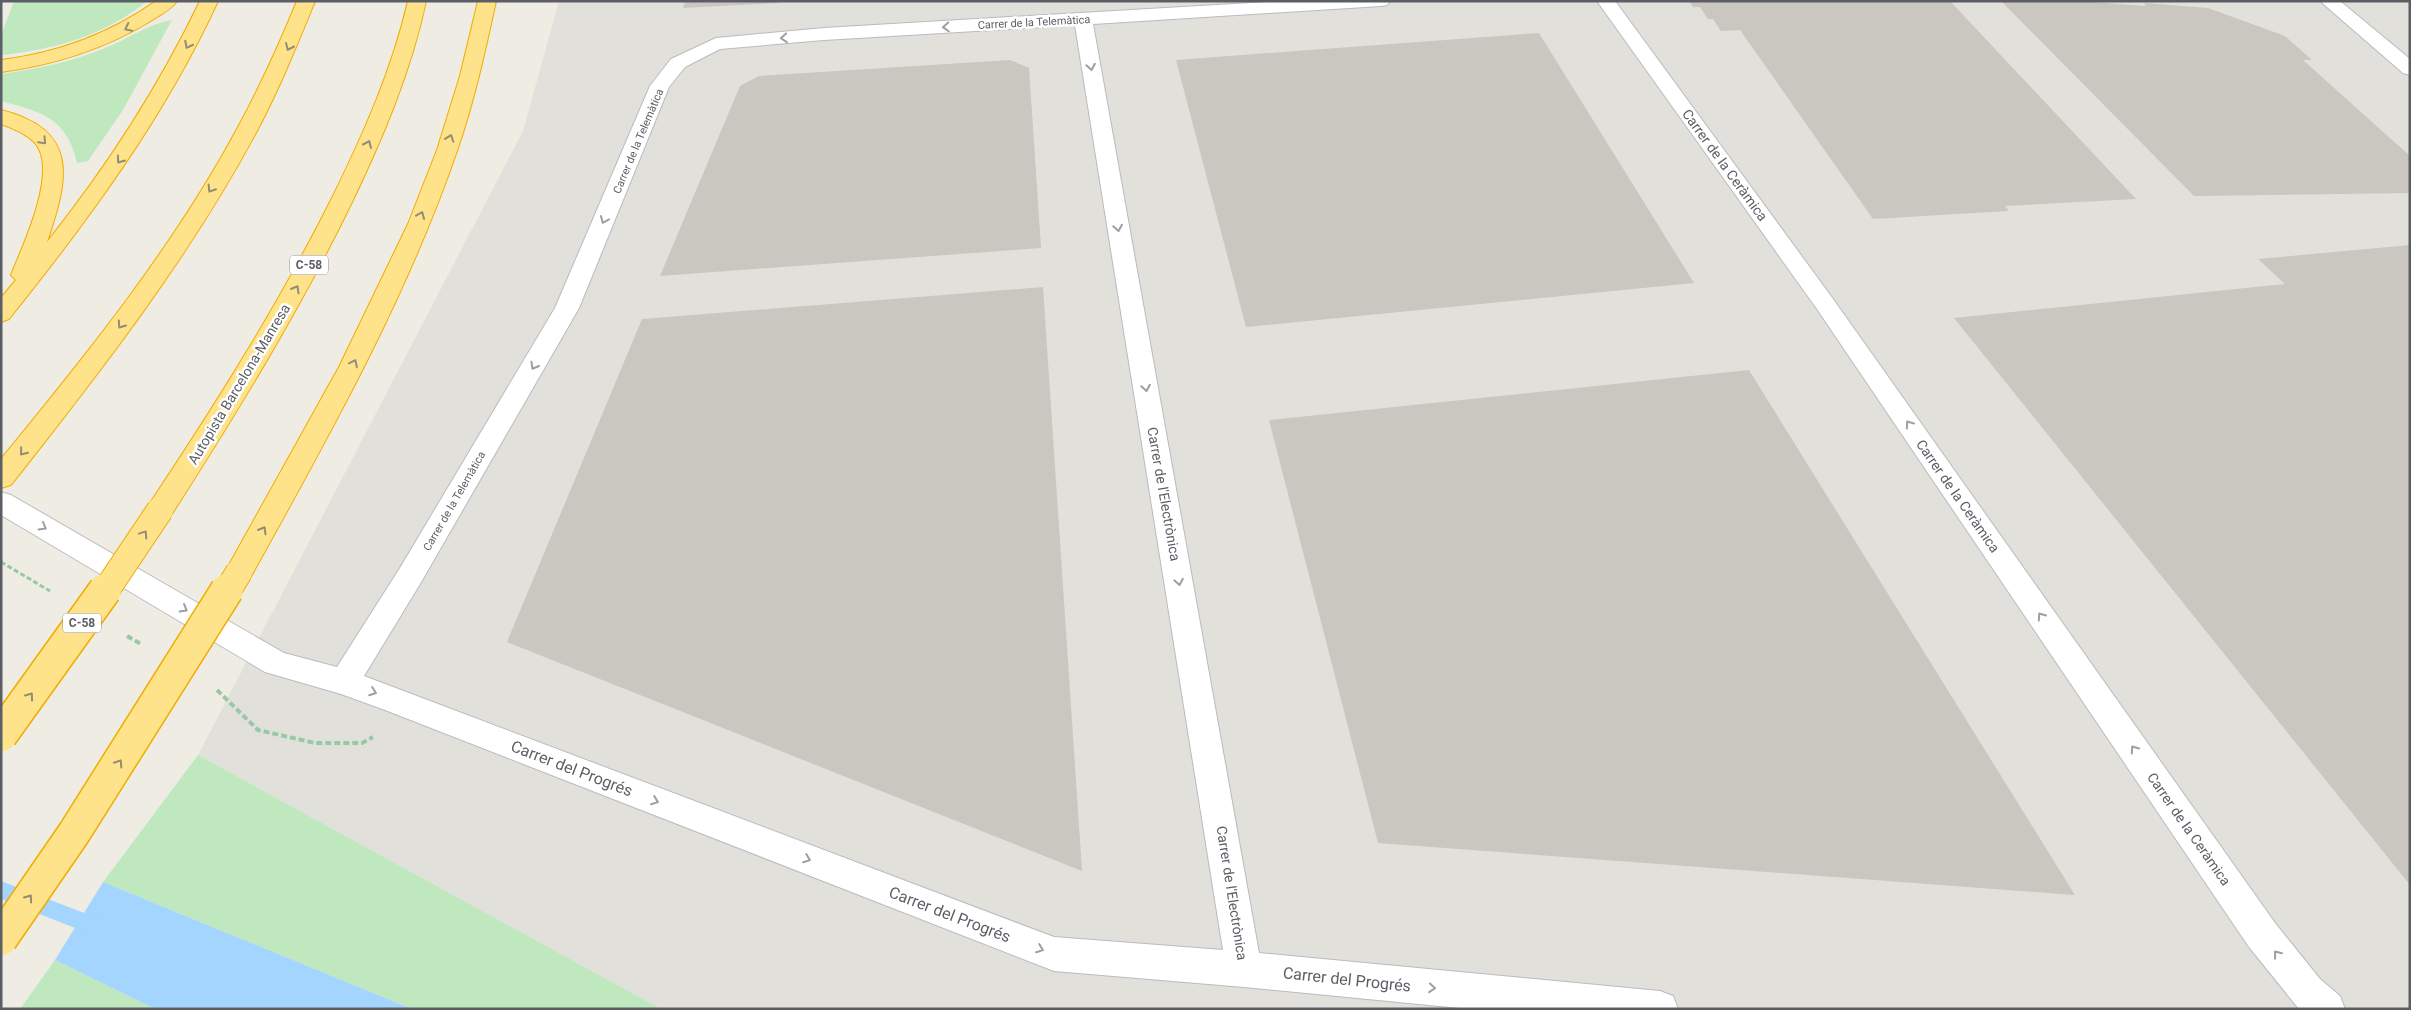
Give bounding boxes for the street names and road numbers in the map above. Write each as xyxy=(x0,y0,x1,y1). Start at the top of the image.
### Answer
street label: Carrer de la Telemàtica xyxy=(977,13,1091,32)
street label: Carrer de la Telemàtica xyxy=(610,87,666,196)
street label: Carrer de la Ceràmica xyxy=(1679,106,1771,224)
road number: C-58 xyxy=(290,256,328,274)
street label: Autopista Barcelona-Manresa xyxy=(185,301,293,467)
street label: Carrer de l'Electrònica xyxy=(1144,426,1184,562)
street label: Carrer de la Ceràmica xyxy=(1913,436,2003,556)
street label: Carrer de la Telemàtica xyxy=(421,449,488,553)
road number: C-58 xyxy=(63,614,101,632)
street label: Carrer del Progrés xyxy=(508,737,635,800)
street label: Carrer de la Ceràmica xyxy=(2144,769,2234,889)
street label: Carrer de l'Electrònica xyxy=(1213,825,1251,961)
street label: Carrer del Progrés xyxy=(886,883,1013,946)
street label: Carrer del Progrés xyxy=(1282,963,1412,996)

